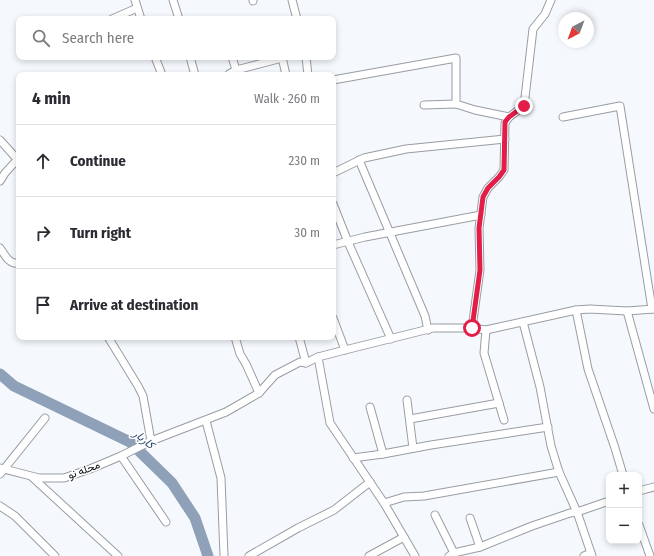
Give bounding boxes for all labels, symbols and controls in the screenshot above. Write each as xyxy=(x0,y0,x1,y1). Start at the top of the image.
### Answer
north arrow xyxy=(558,12,594,48)
search box xyxy=(16,16,336,60)
icon: search xyxy=(30,27,52,49)
text: Search here xyxy=(62,29,134,47)
text: 4 min xyxy=(32,88,71,109)
text: Walk · 260 m xyxy=(254,91,320,106)
route end xyxy=(515,97,533,115)
icon: ahead xyxy=(32,150,54,172)
text: Continue xyxy=(70,152,126,170)
text: 230 m xyxy=(289,153,320,168)
icon: right xyxy=(32,222,54,244)
text: Turn right xyxy=(70,224,131,242)
text: 30 m xyxy=(294,225,320,240)
icon: arrive xyxy=(32,294,54,316)
text: Arrive at destination xyxy=(70,296,198,314)
route start xyxy=(463,319,481,337)
water label: کاربار xyxy=(129,426,159,454)
street label: محله نو xyxy=(66,458,102,482)
map controls xyxy=(606,472,642,544)
button: + xyxy=(606,472,642,508)
button: − xyxy=(606,508,642,544)

